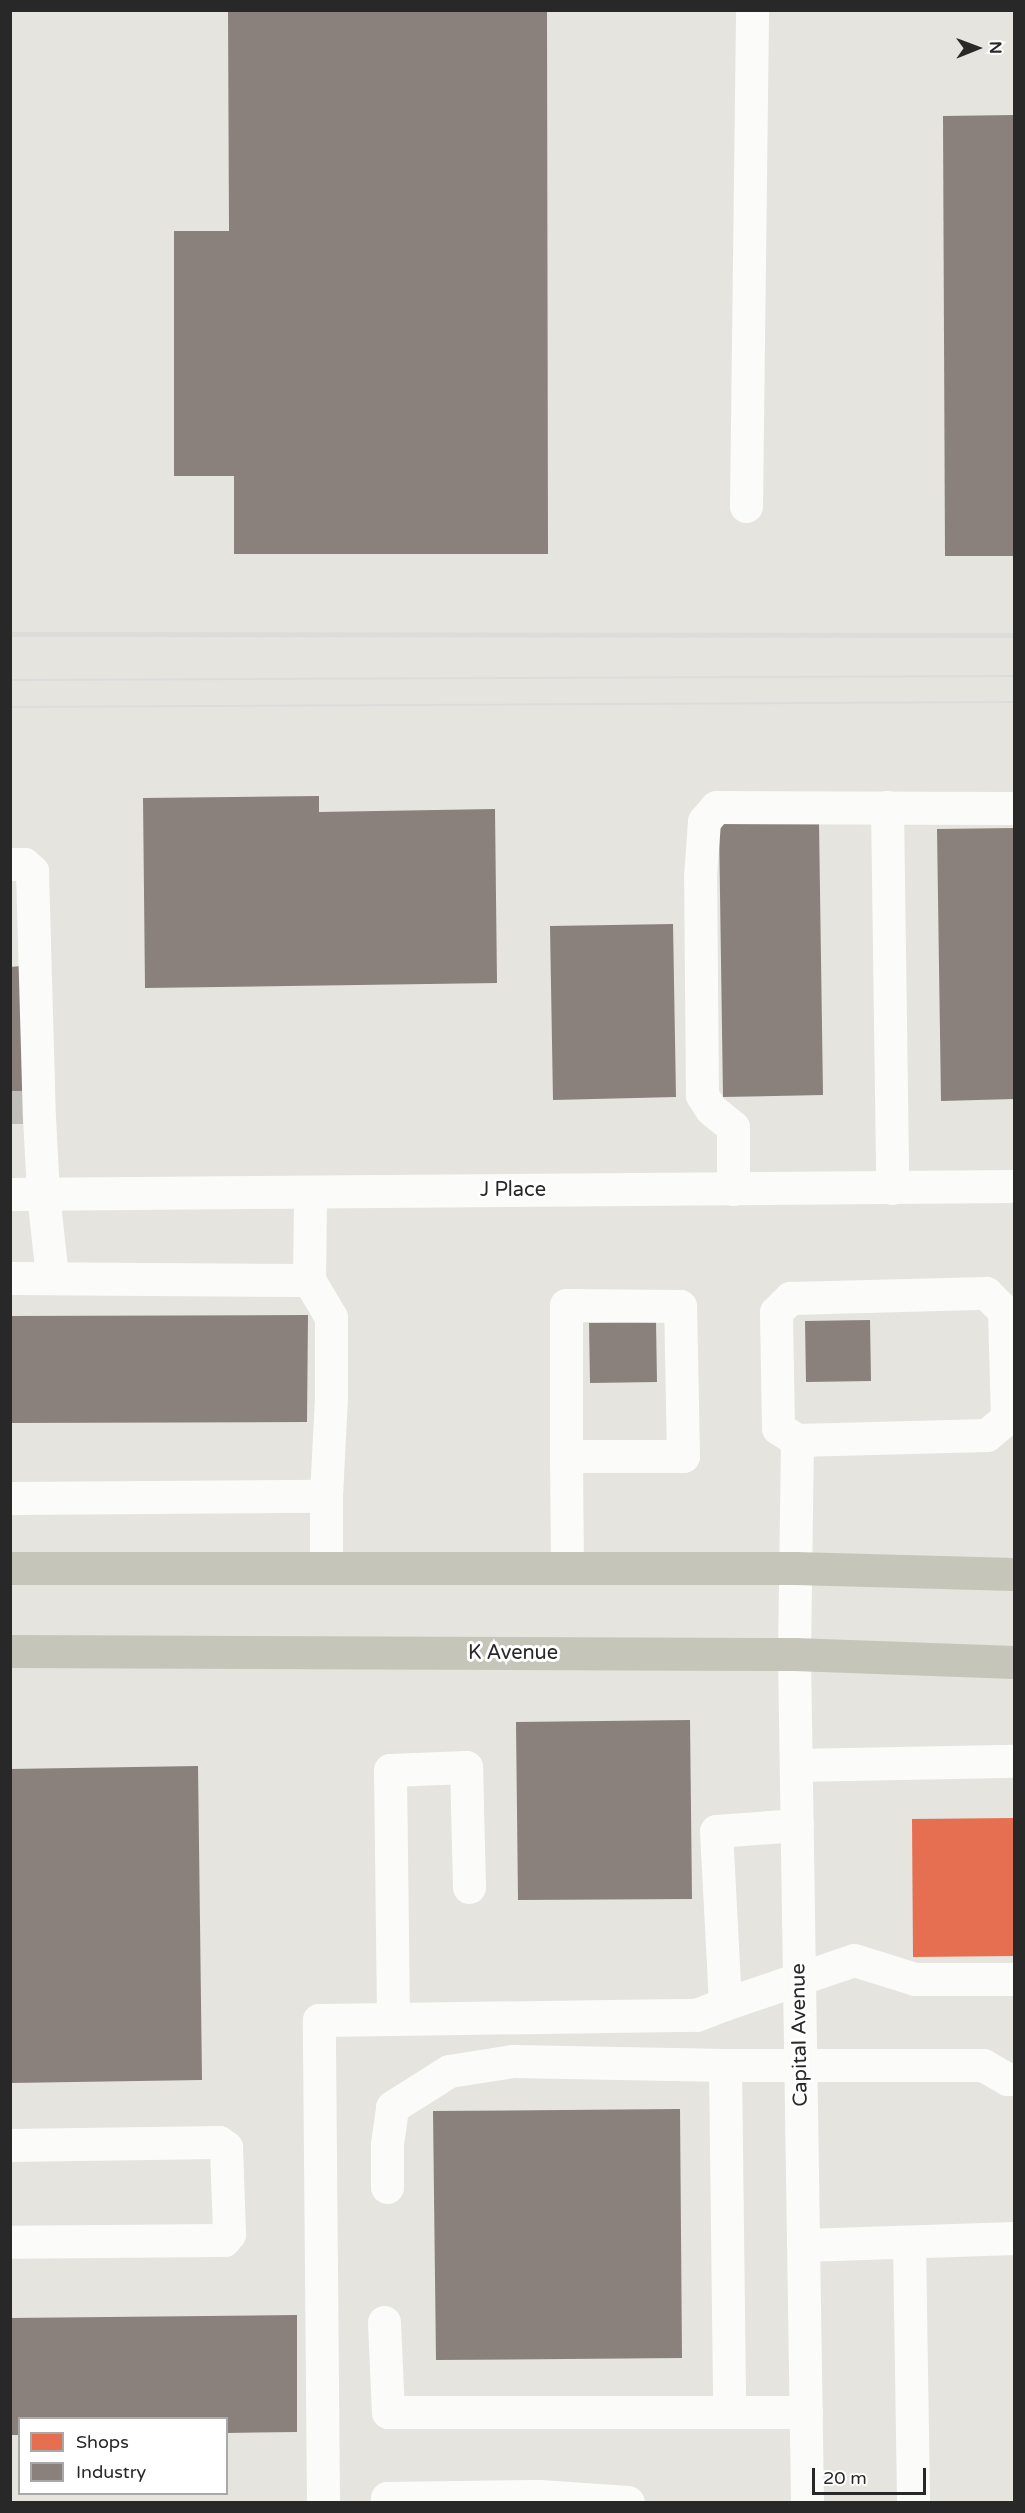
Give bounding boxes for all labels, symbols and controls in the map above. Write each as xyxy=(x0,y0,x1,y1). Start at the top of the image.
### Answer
north arrow xyxy=(947,18,1007,78)
text: N xyxy=(985,41,1005,54)
street label: J Place xyxy=(480,1178,546,1202)
street label: K Avenue xyxy=(468,1641,558,1665)
street label: Capital Avenue xyxy=(787,1963,813,2107)
legend xyxy=(18,2417,228,2495)
text: Shops xyxy=(76,2431,129,2453)
scale bar xyxy=(815,2456,929,2494)
text: Industry xyxy=(76,2461,146,2483)
text: 20 m xyxy=(823,2467,867,2489)

